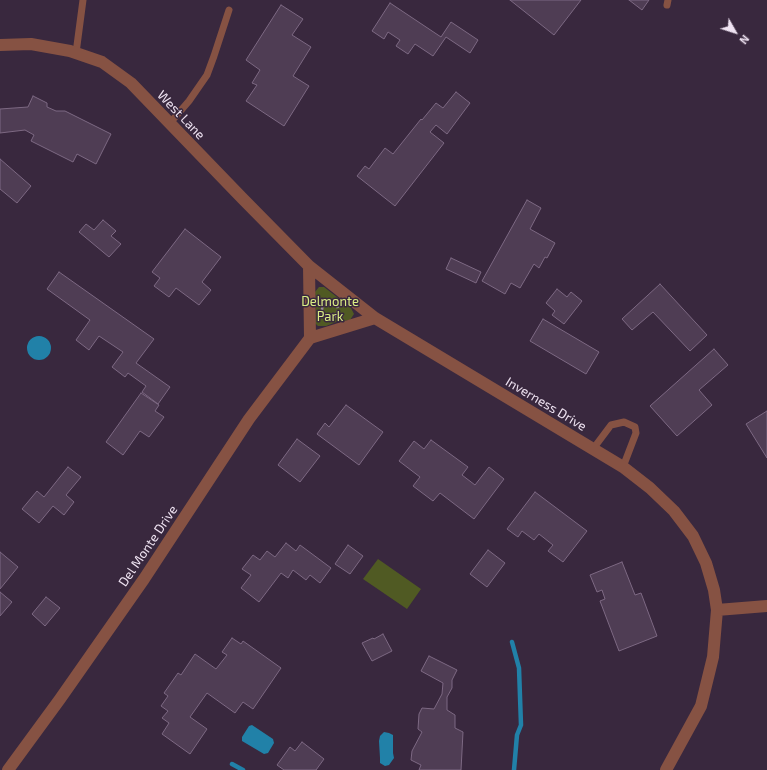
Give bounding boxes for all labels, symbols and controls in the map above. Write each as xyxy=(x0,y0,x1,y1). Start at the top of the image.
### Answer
north arrow xyxy=(715,12,755,52)
text: N xyxy=(737,33,752,47)
street label: West Lane xyxy=(154,87,208,143)
park label: Delmonte Park xyxy=(301,294,359,325)
street label: Inverness Drive xyxy=(503,374,589,434)
street label: Del Monte Drive xyxy=(115,503,181,589)

